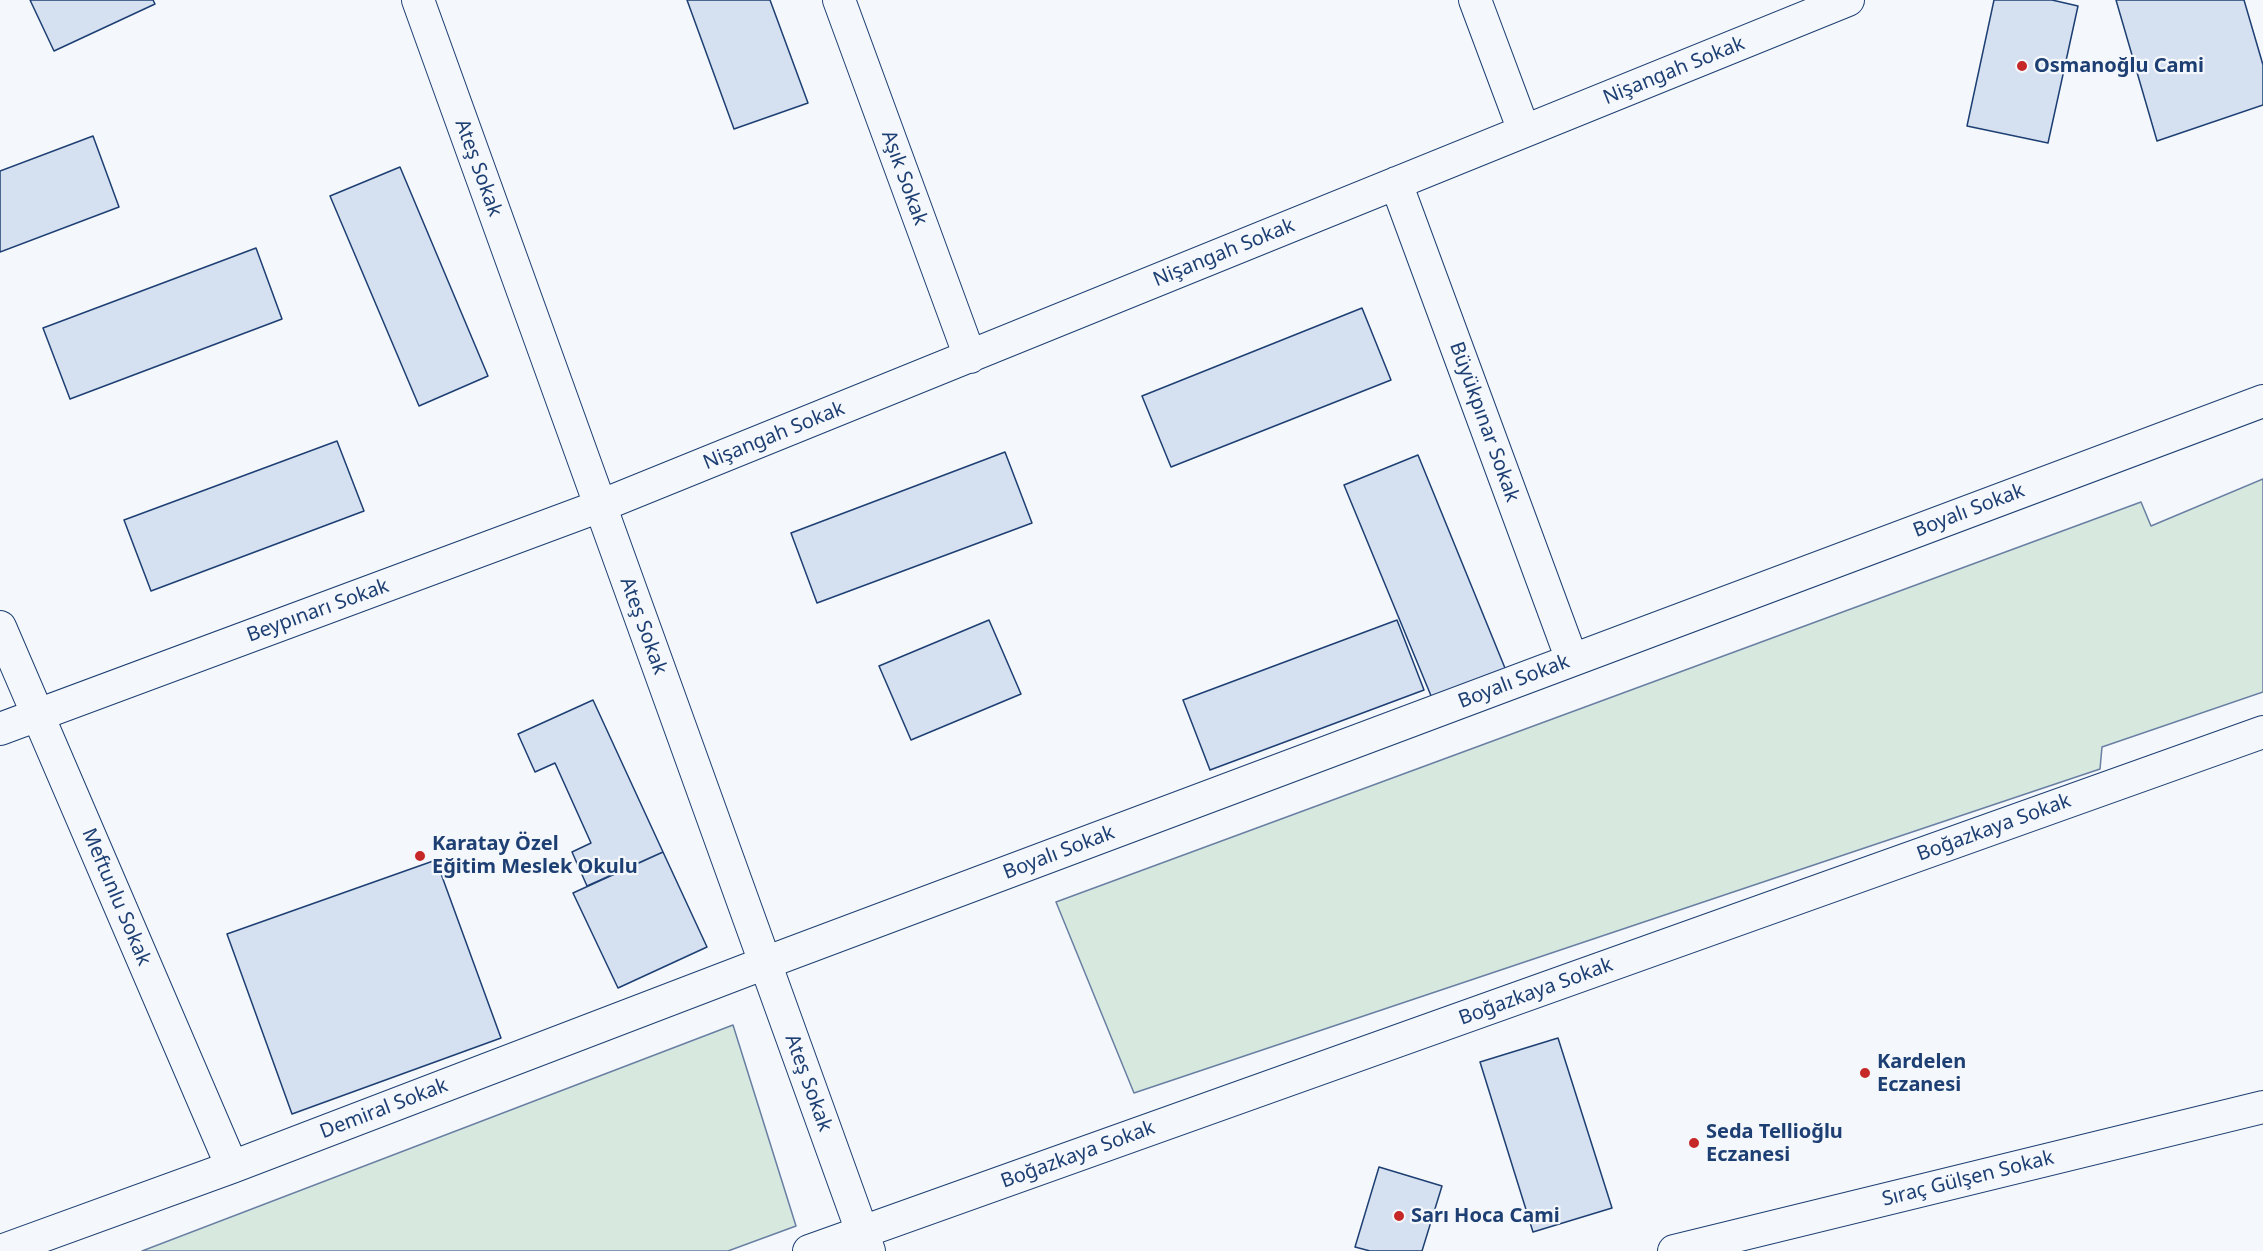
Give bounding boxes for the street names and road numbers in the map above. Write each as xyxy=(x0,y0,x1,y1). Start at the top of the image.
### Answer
street label: Nişangah Sokak xyxy=(1600,32,1748,110)
street label: Ateş Sokak xyxy=(449,116,507,220)
street label: Aşık Sokak xyxy=(876,127,932,229)
street label: Nişangah Sokak xyxy=(1150,214,1298,292)
street label: Büyükpınar Sokak xyxy=(1444,339,1524,505)
street label: Nişangah Sokak xyxy=(700,397,848,475)
street label: Boyalı Sokak xyxy=(1910,479,2028,543)
street label: Beypınarı Sokak xyxy=(244,574,392,648)
street label: Ateş Sokak xyxy=(614,574,672,678)
street label: Boyalı Sokak xyxy=(1455,650,1573,714)
street label: Boğazkaya Sokak xyxy=(1914,789,2074,867)
street label: Boyalı Sokak xyxy=(1000,821,1118,885)
street label: Meftunlu Sokak xyxy=(76,825,156,969)
street label: Boğazkaya Sokak xyxy=(1456,953,1616,1031)
street label: Ateş Sokak xyxy=(779,1031,837,1135)
street label: Demiral Sokak xyxy=(317,1074,451,1144)
street label: Boğazkaya Sokak xyxy=(998,1116,1158,1194)
street label: Sıraç Gülşen Sokak xyxy=(1880,1146,2056,1212)

